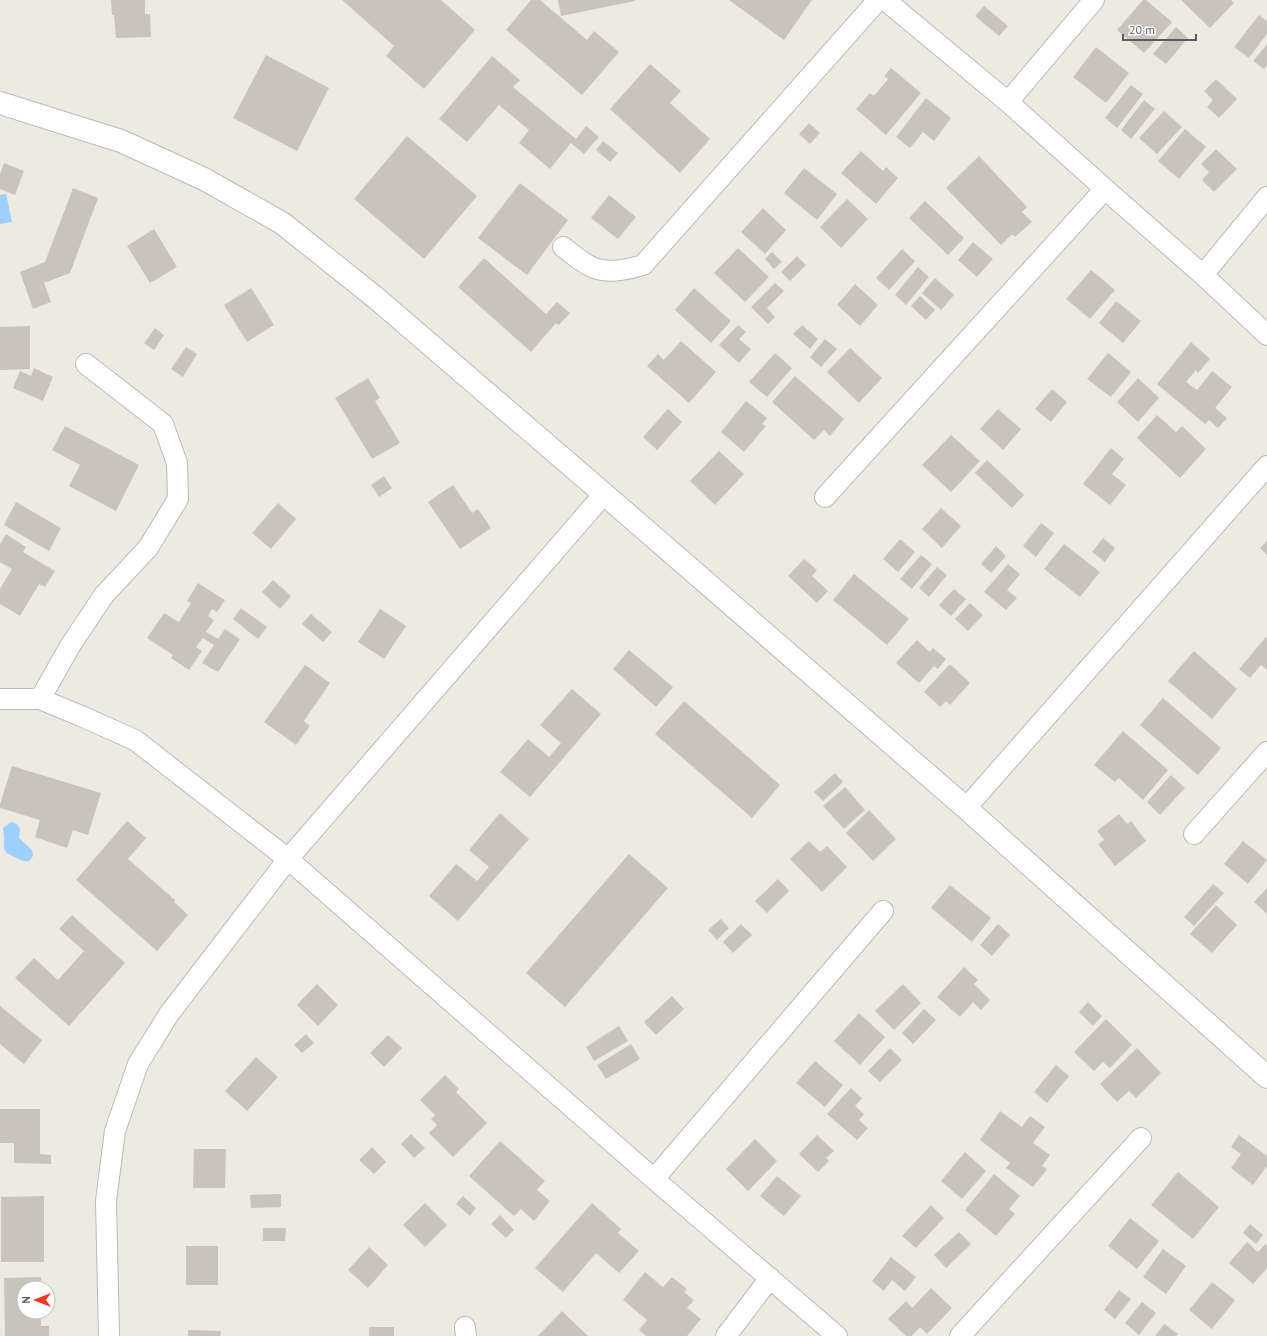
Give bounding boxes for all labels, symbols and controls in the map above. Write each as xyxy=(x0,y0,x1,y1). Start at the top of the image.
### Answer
scale bar xyxy=(1123,16,1196,42)
text: 20 m xyxy=(1129,22,1155,37)
north arrow xyxy=(16,1280,56,1320)
text: N xyxy=(19,1296,33,1304)

